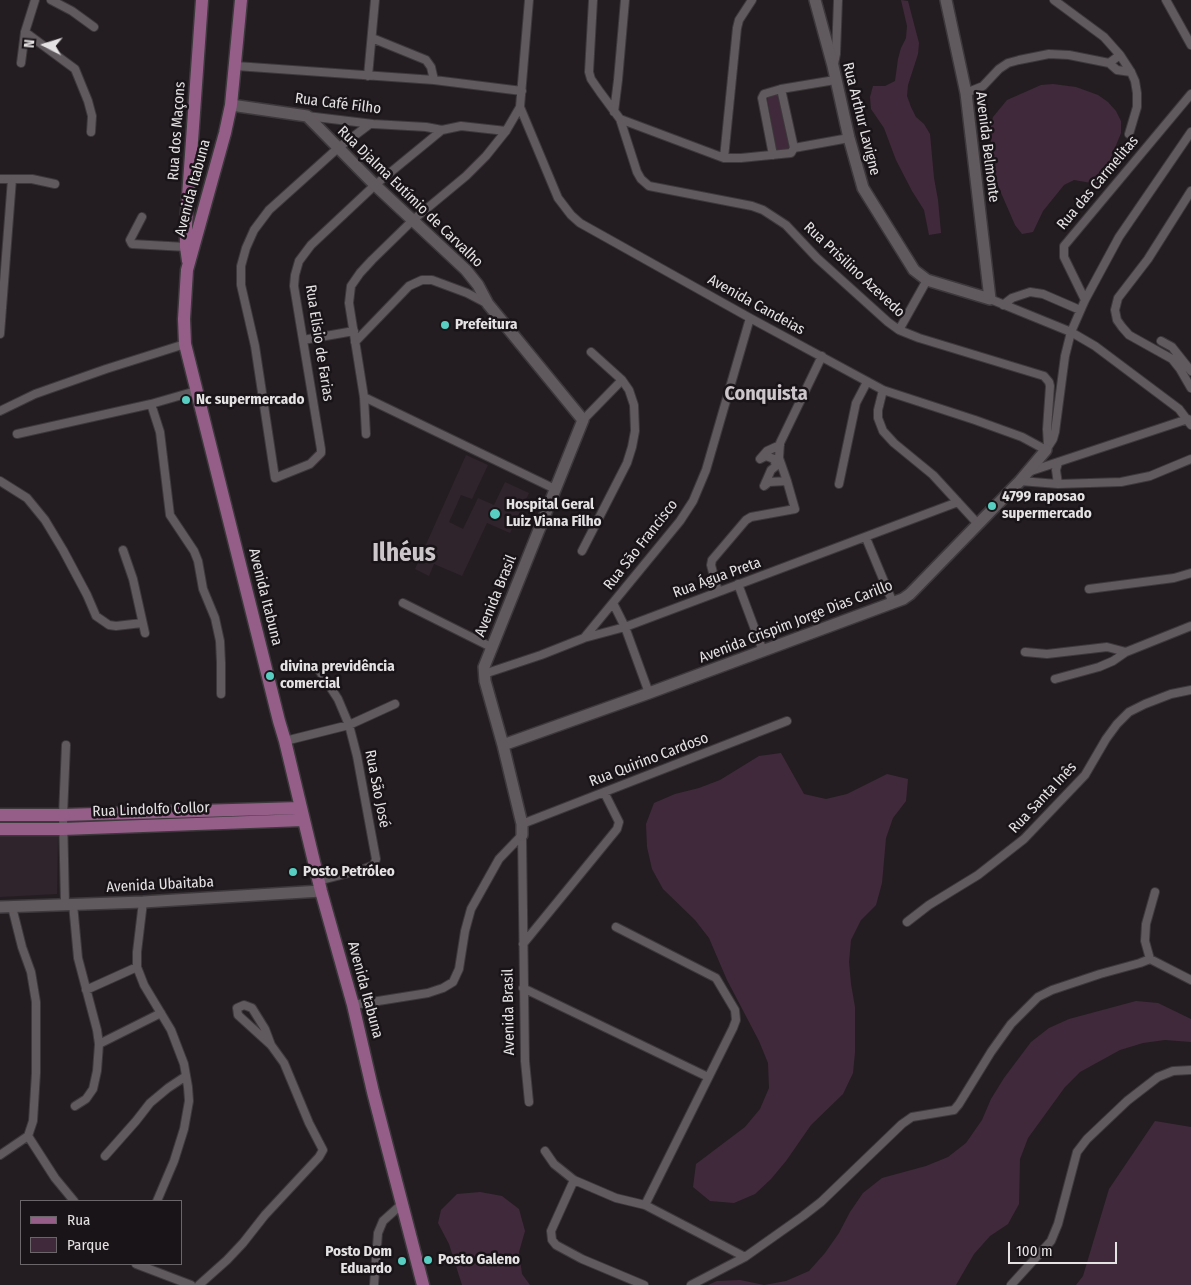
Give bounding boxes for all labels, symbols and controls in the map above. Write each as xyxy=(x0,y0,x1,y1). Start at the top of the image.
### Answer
north arrow xyxy=(20,20,70,70)
text: N xyxy=(21,39,38,49)
street label: Rua Arthur Lavigne xyxy=(838,61,884,177)
street label: Rua dos Maçons xyxy=(165,81,189,181)
street label: Rua Café Filho xyxy=(294,90,382,118)
street label: Avenida Belmonte xyxy=(971,91,1003,203)
street label: Rua Djalma Eutímio de Carvalho xyxy=(333,123,487,271)
street label: Rua das Carmelitas xyxy=(1053,132,1143,234)
street label: Avenida Itabuna xyxy=(171,138,215,238)
street label: Rua Prisilino Azevedo xyxy=(800,219,908,321)
street label: Avenida Candeias xyxy=(704,271,808,339)
street label: Rua Elisio de Farias xyxy=(301,283,337,403)
place label: Prefeitura xyxy=(455,316,517,334)
marker: Prefeitura xyxy=(439,319,451,331)
district label: Conquista xyxy=(724,382,808,406)
place label: Nc supermercado xyxy=(196,391,304,409)
marker: Nc supermercado xyxy=(180,394,192,406)
place label: 4799 raposao supermercado xyxy=(1002,488,1092,523)
place label: Hospital Geral Luiz Viana Filho xyxy=(506,496,602,531)
street label: Rua São Francisco xyxy=(600,496,682,594)
marker: 4799 raposao supermercado xyxy=(986,500,998,512)
marker: Hospital Geral Luiz Viana Filho xyxy=(488,507,502,521)
district label: Ilhéus xyxy=(372,539,436,569)
street label: Avenida Itabuna xyxy=(244,546,286,648)
street label: Avenida Brasil xyxy=(471,552,521,640)
street label: Rua Água Preta xyxy=(671,554,763,602)
street label: Avenida Crispim Jorge Dias Carillo xyxy=(697,577,895,667)
place label: divina previdência comercial xyxy=(280,658,395,693)
marker: divina previdência comercial xyxy=(264,670,276,682)
street label: Rua Quirino Cardoso xyxy=(587,729,711,791)
street label: Rua São José xyxy=(361,749,393,829)
street label: Rua Santa Inês xyxy=(1005,759,1081,837)
street label: Rua Lindolfo Collor xyxy=(92,799,210,821)
place label: Posto Petróleo xyxy=(303,863,395,881)
marker: Posto Petróleo xyxy=(287,866,299,878)
street label: Avenida Ubaitaba xyxy=(106,873,214,897)
street label: Avenida Itabuna xyxy=(343,940,387,1040)
street label: Avenida Brasil xyxy=(499,968,519,1056)
legend xyxy=(20,1200,182,1265)
text: Rua xyxy=(67,1211,90,1229)
scale bar xyxy=(1011,1232,1120,1264)
text: Parque xyxy=(67,1236,110,1254)
text: 100 m xyxy=(1016,1242,1053,1260)
place label: Posto Dom Eduardo xyxy=(325,1243,392,1278)
place label: Posto Galeno xyxy=(438,1251,520,1269)
marker: Posto Galeno xyxy=(422,1254,434,1266)
marker: Posto Dom Eduardo xyxy=(396,1255,408,1267)

